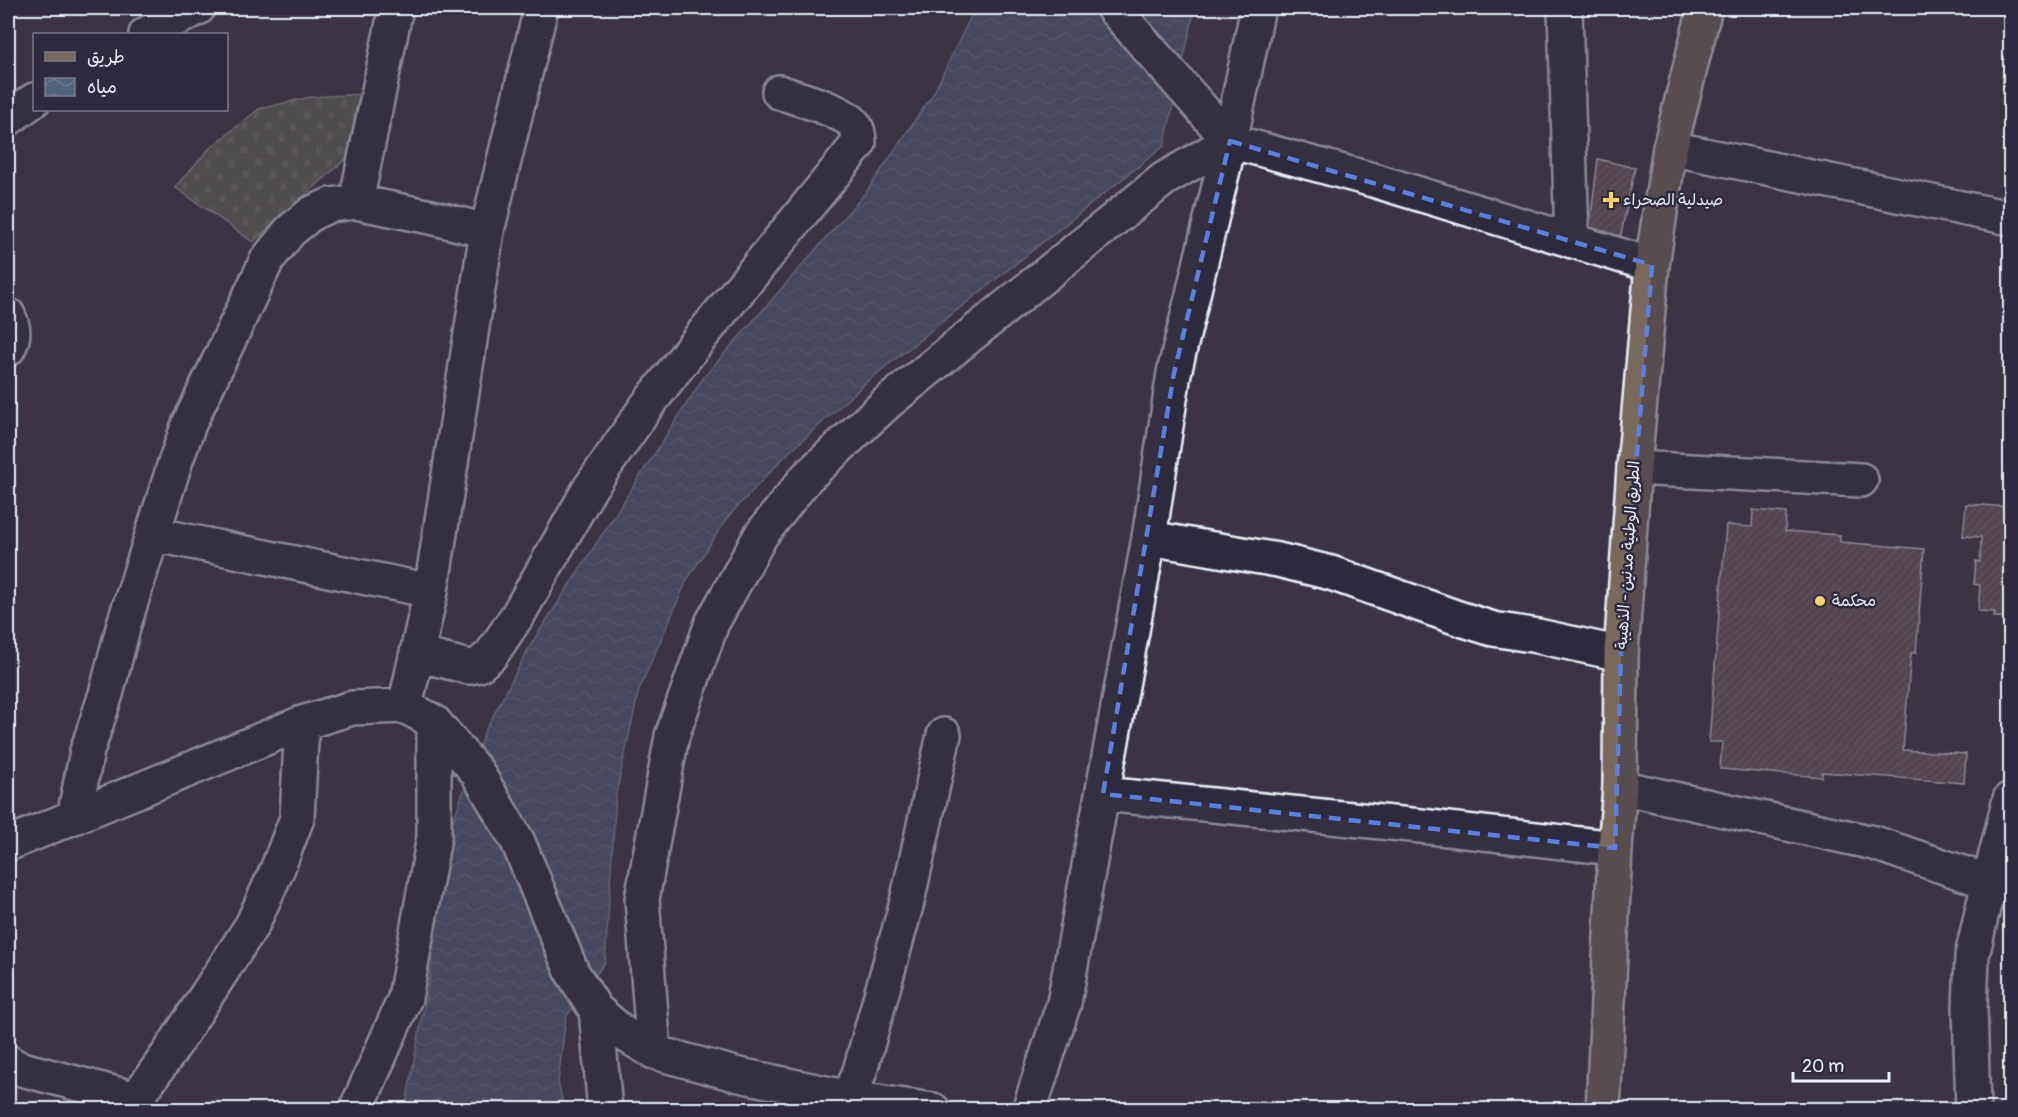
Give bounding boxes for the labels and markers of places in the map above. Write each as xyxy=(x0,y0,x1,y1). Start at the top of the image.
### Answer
place label: صيدلية الصحراء xyxy=(1623,190,1723,210)
marker: صيدلية الصحراء xyxy=(1604,193,1618,207)
place label: محكمة xyxy=(1832,591,1876,611)
marker: محكمة xyxy=(1813,594,1827,608)

